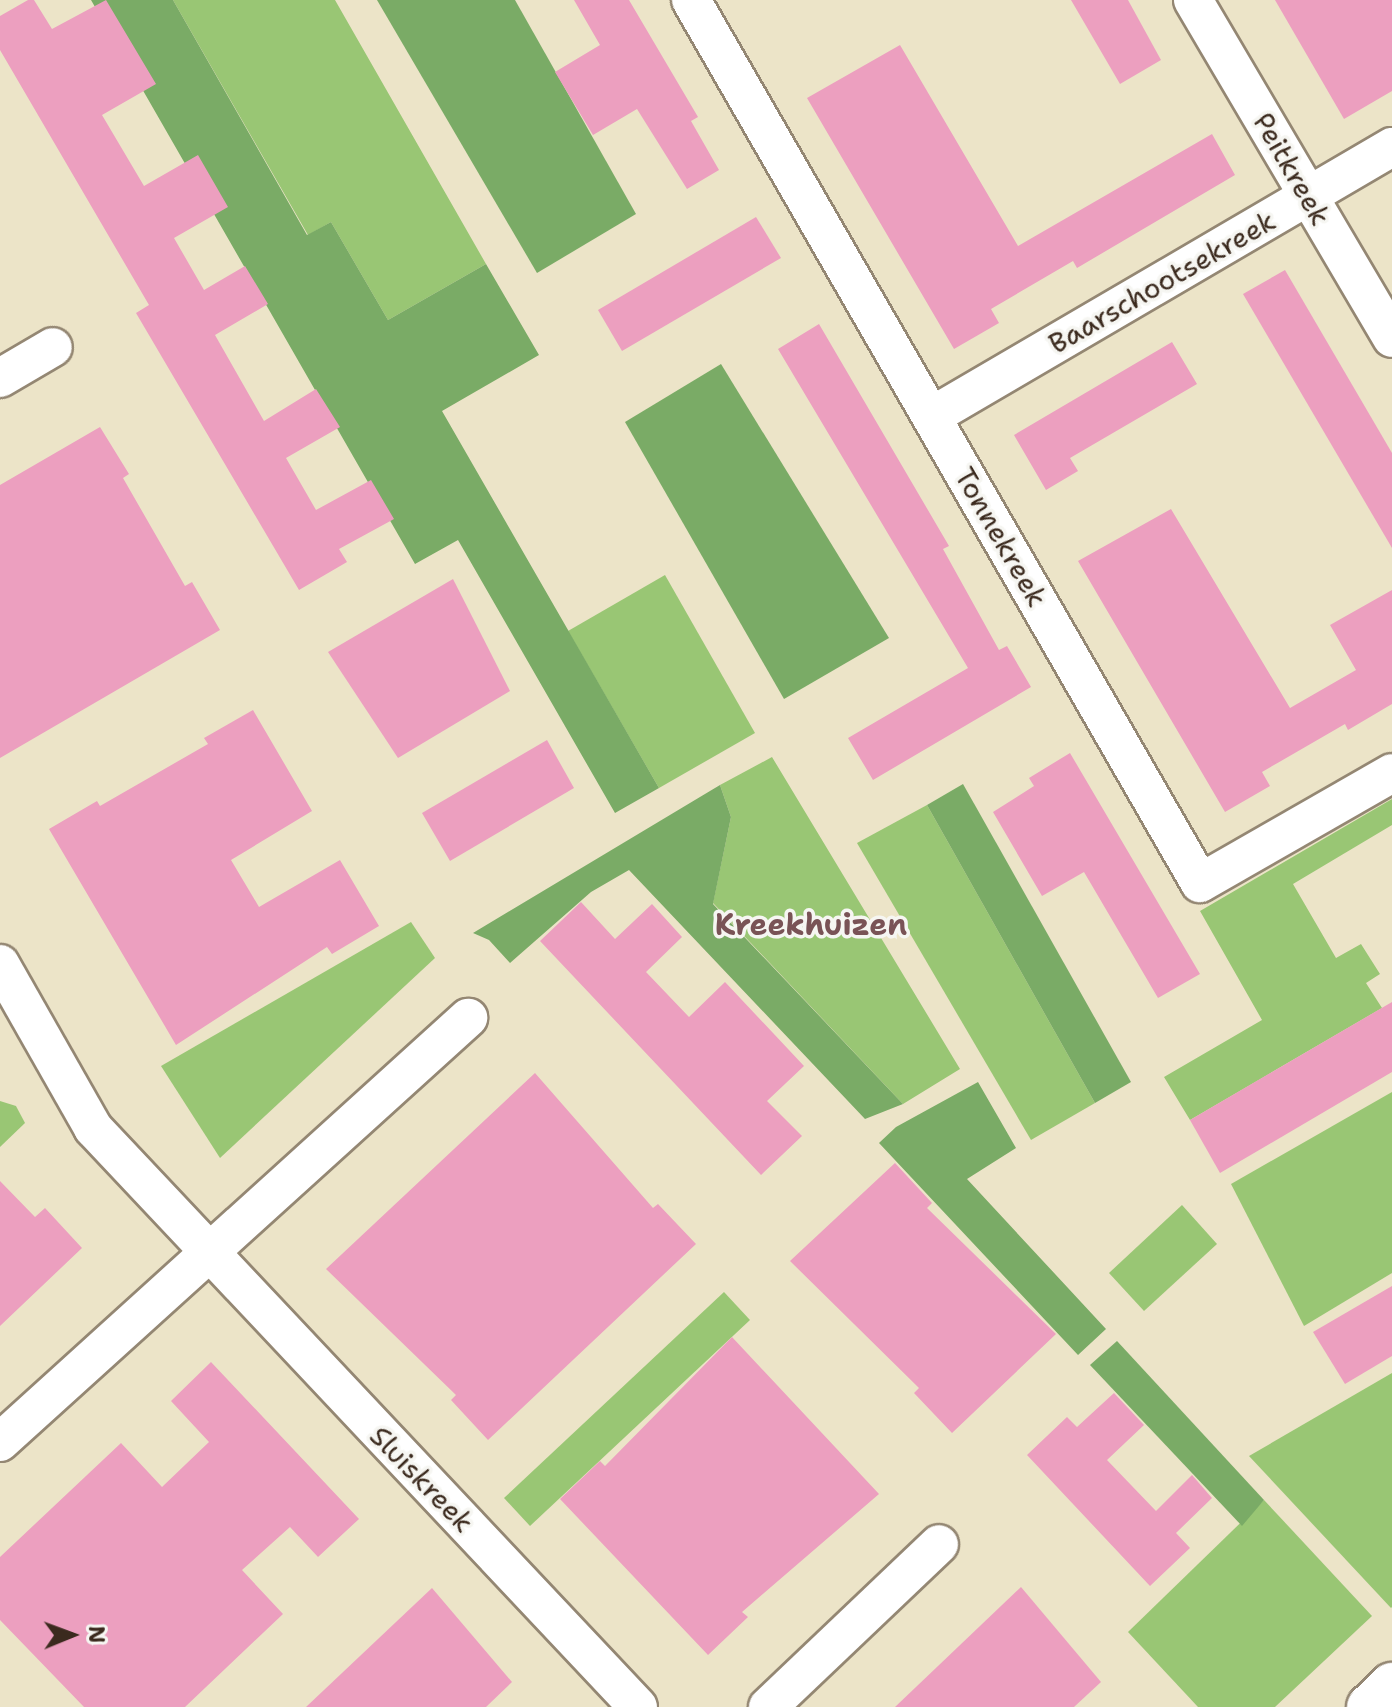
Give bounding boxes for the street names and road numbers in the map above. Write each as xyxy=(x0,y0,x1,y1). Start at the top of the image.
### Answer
street label: Peitkreek xyxy=(1246,107,1338,231)
street label: Baarschootsekreek xyxy=(1043,203,1281,361)
street label: Tonnekreek xyxy=(948,461,1054,613)
street label: Sluiskreek xyxy=(363,1419,481,1539)

